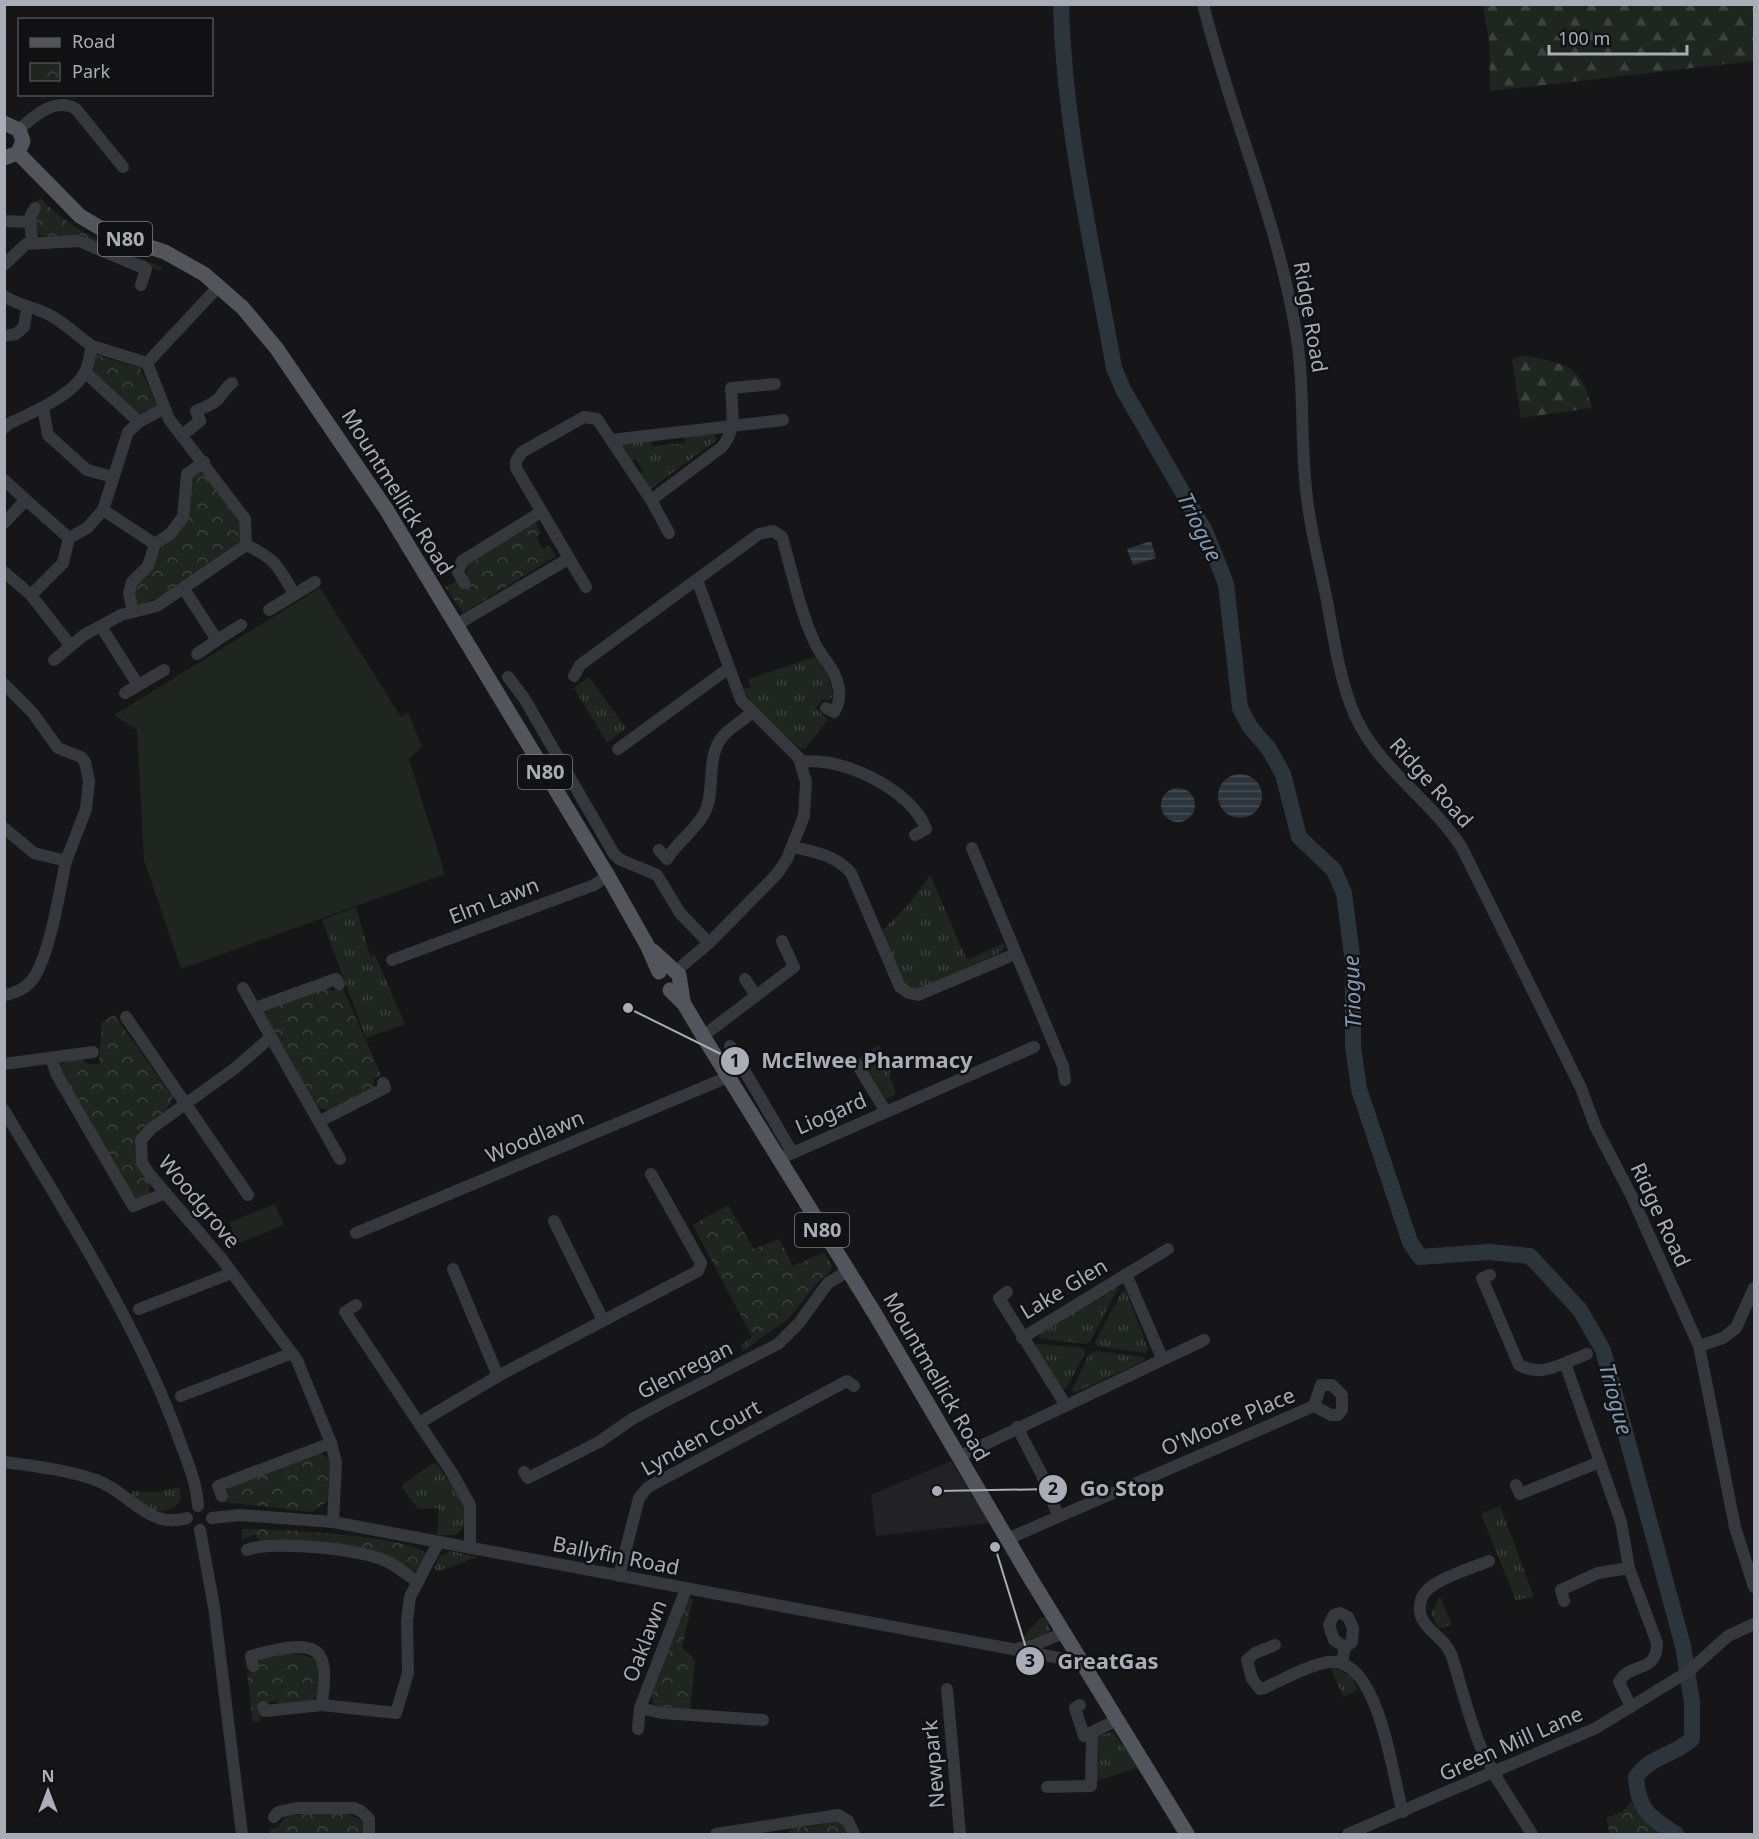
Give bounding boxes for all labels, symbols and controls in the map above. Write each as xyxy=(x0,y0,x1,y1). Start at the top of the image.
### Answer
legend xyxy=(18,18,213,96)
scale bar xyxy=(1549,18,1687,56)
text: 100 m xyxy=(1558,26,1610,50)
text: Road xyxy=(72,29,115,53)
text: Park xyxy=(72,59,110,83)
road number: N80 xyxy=(98,222,152,256)
street label: Ridge Road xyxy=(1287,259,1335,374)
street label: Mountmellick Road xyxy=(336,403,460,580)
water label: Triogue xyxy=(1171,487,1230,566)
street label: Ridge Road xyxy=(1384,731,1480,833)
road number: N80 xyxy=(518,755,572,789)
street label: Elm Lawn xyxy=(445,870,543,930)
water label: Triogue xyxy=(1335,955,1367,1029)
callout: McElwee Pharmacy xyxy=(720,1041,985,1081)
text: McElwee Pharmacy xyxy=(761,1044,973,1074)
text: 1 xyxy=(730,1048,740,1072)
street label: Liogard xyxy=(791,1086,871,1141)
street label: Woodlawn xyxy=(481,1103,588,1169)
street label: Woodgrove xyxy=(153,1149,247,1254)
street label: Ridge Road xyxy=(1625,1158,1697,1271)
road number: N80 xyxy=(795,1213,849,1247)
street label: Lake Glen xyxy=(1015,1251,1112,1325)
street label: Mountmellick Road xyxy=(877,1287,997,1466)
street label: Glenregan xyxy=(632,1333,737,1405)
water label: Triogue xyxy=(1593,1360,1641,1438)
street label: O'Moore Place xyxy=(1156,1380,1299,1462)
street label: Lynden Court xyxy=(636,1392,766,1482)
callout: Go Stop xyxy=(1038,1469,1176,1509)
text: Go Stop xyxy=(1080,1472,1164,1502)
text: 2 xyxy=(1048,1476,1058,1500)
street label: Ballyfin Road xyxy=(550,1529,682,1581)
street label: Oaklawn xyxy=(616,1595,673,1686)
callout: GreatGas xyxy=(1015,1641,1171,1681)
text: GreatGas xyxy=(1057,1645,1159,1675)
text: 3 xyxy=(1025,1648,1035,1672)
street label: Green Mill Lane xyxy=(1435,1699,1587,1787)
street label: Newpark xyxy=(915,1718,951,1809)
north arrow xyxy=(18,1761,78,1821)
text: N xyxy=(41,1765,55,1787)

